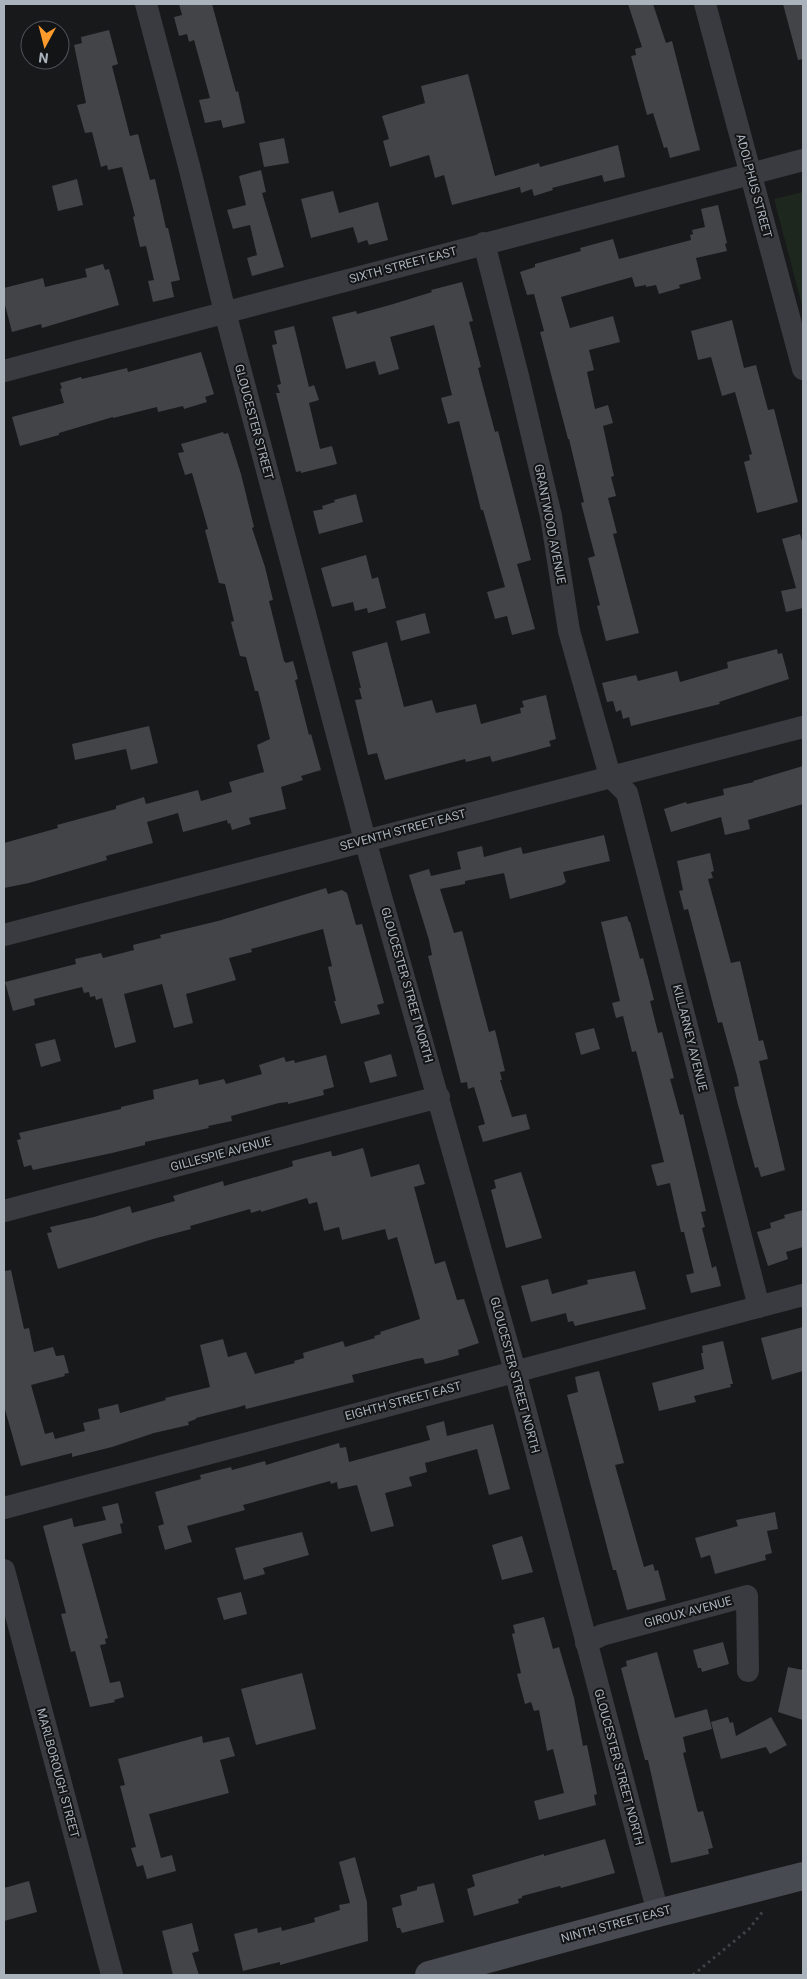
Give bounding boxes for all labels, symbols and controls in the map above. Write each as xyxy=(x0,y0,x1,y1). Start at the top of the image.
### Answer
north arrow xyxy=(20,20,70,70)
text: N xyxy=(38,49,49,66)
street label: ADOLPHUS STREET xyxy=(733,132,775,240)
street label: SIXTH STREET EAST xyxy=(348,244,458,286)
street label: GLOUCESTER STREET xyxy=(232,363,276,481)
street label: GRANTWOOD AVENUE xyxy=(531,463,569,585)
street label: SEVENTH STREET EAST xyxy=(339,806,467,854)
street label: GLOUCESTER STREET NORTH xyxy=(378,906,436,1064)
street label: KILLARNEY AVENUE xyxy=(670,983,710,1093)
street label: GILLESPIE AVENUE xyxy=(169,1134,273,1174)
street label: GLOUCESTER STREET NORTH xyxy=(487,1295,543,1455)
street label: EIGHTH STREET EAST xyxy=(343,1379,463,1423)
street label: GIROUX AVENUE xyxy=(643,1594,734,1630)
street label: GLOUCESTER STREET NORTH xyxy=(591,1687,647,1847)
street label: MARLBOROUGH STREET xyxy=(34,1707,82,1839)
street label: NINTH STREET EAST xyxy=(560,1903,672,1945)

